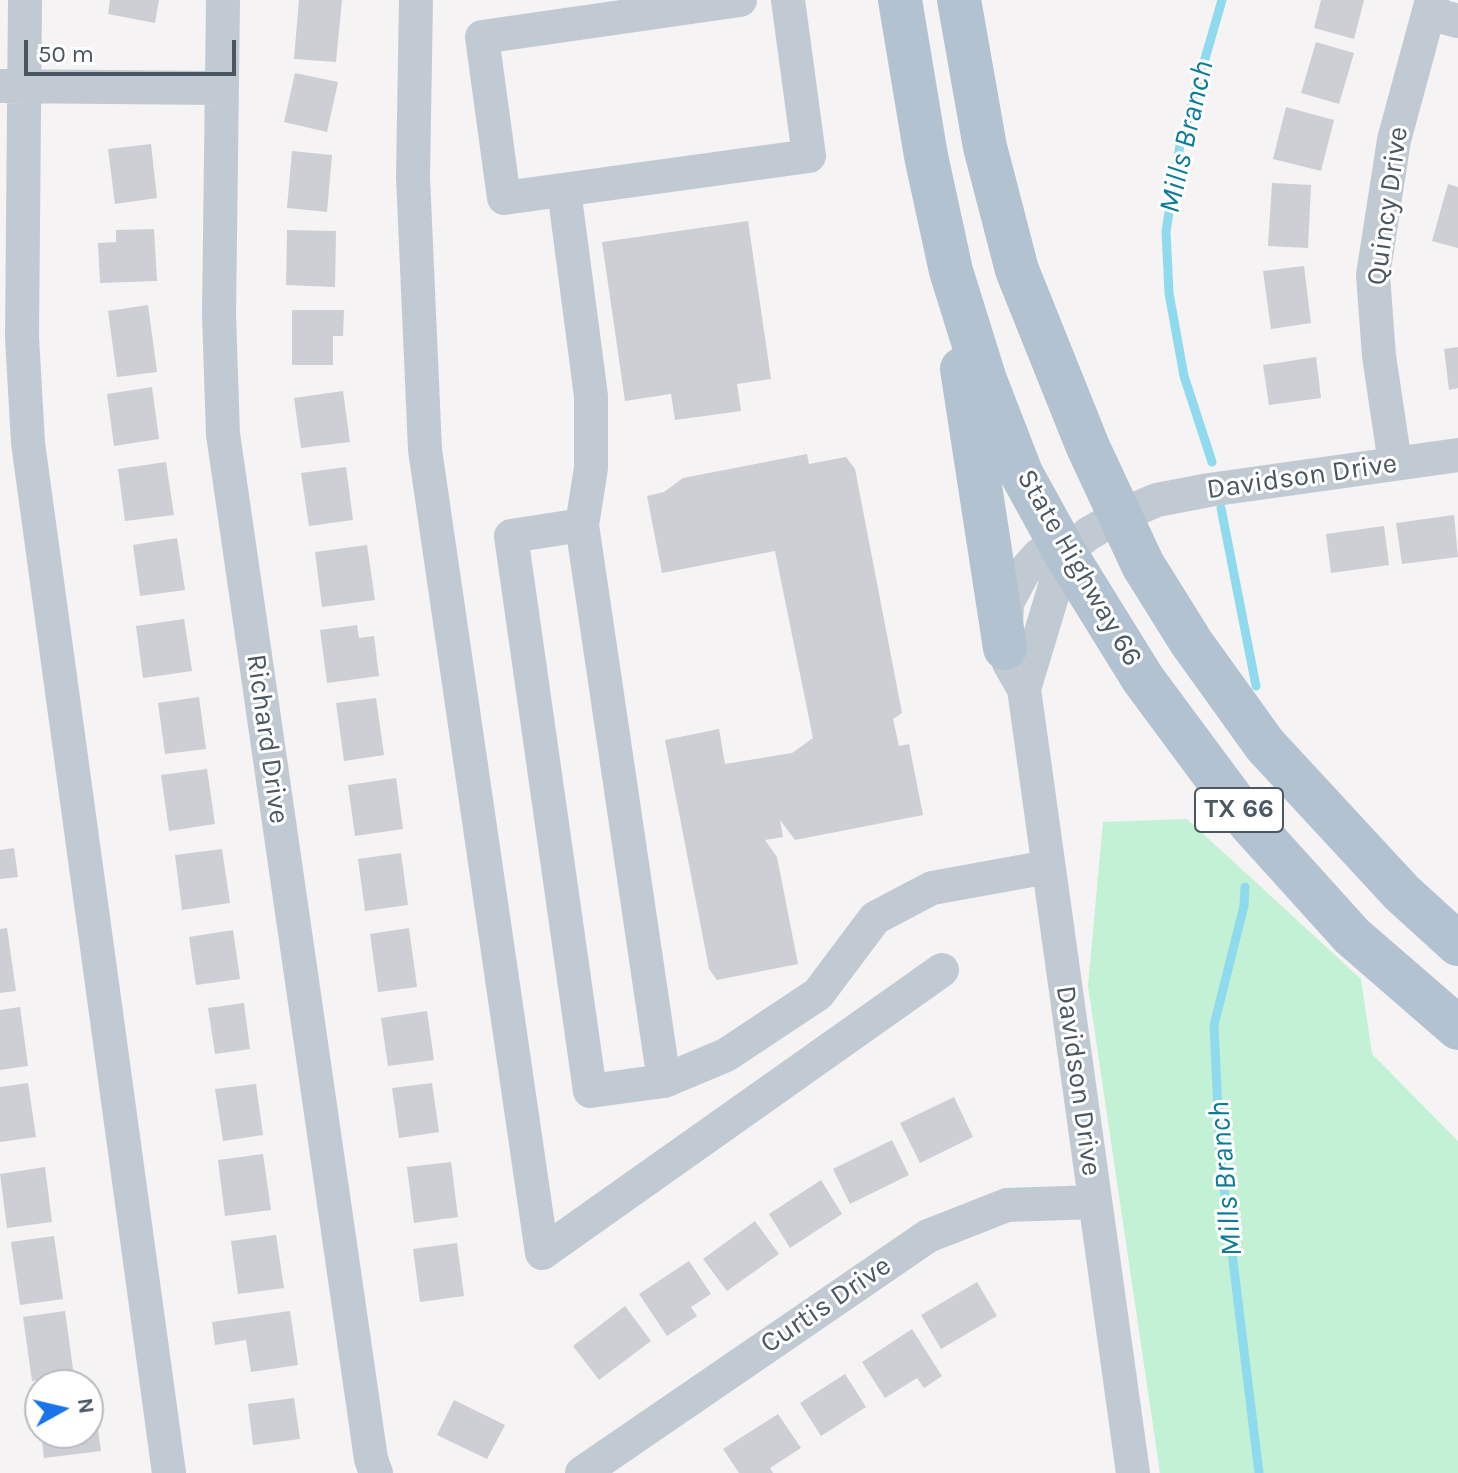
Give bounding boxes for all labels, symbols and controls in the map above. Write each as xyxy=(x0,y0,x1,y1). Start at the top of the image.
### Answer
scale bar xyxy=(28,24,240,74)
text: 50 m xyxy=(38,40,94,68)
water label: Mills Branch xyxy=(1152,57,1222,217)
street label: Quincy Drive xyxy=(1360,124,1416,288)
street label: Davidson Drive xyxy=(1205,447,1399,507)
street label: State Highway 66 xyxy=(1009,464,1149,672)
street label: Richard Drive xyxy=(238,652,296,826)
road number: TX 66 xyxy=(1195,788,1283,832)
street label: Davidson Drive xyxy=(1048,984,1108,1178)
water label: Mills Branch xyxy=(1201,1100,1251,1258)
street label: Curtis Drive xyxy=(754,1249,898,1361)
north arrow xyxy=(24,1369,104,1449)
text: N xyxy=(72,1396,100,1416)

